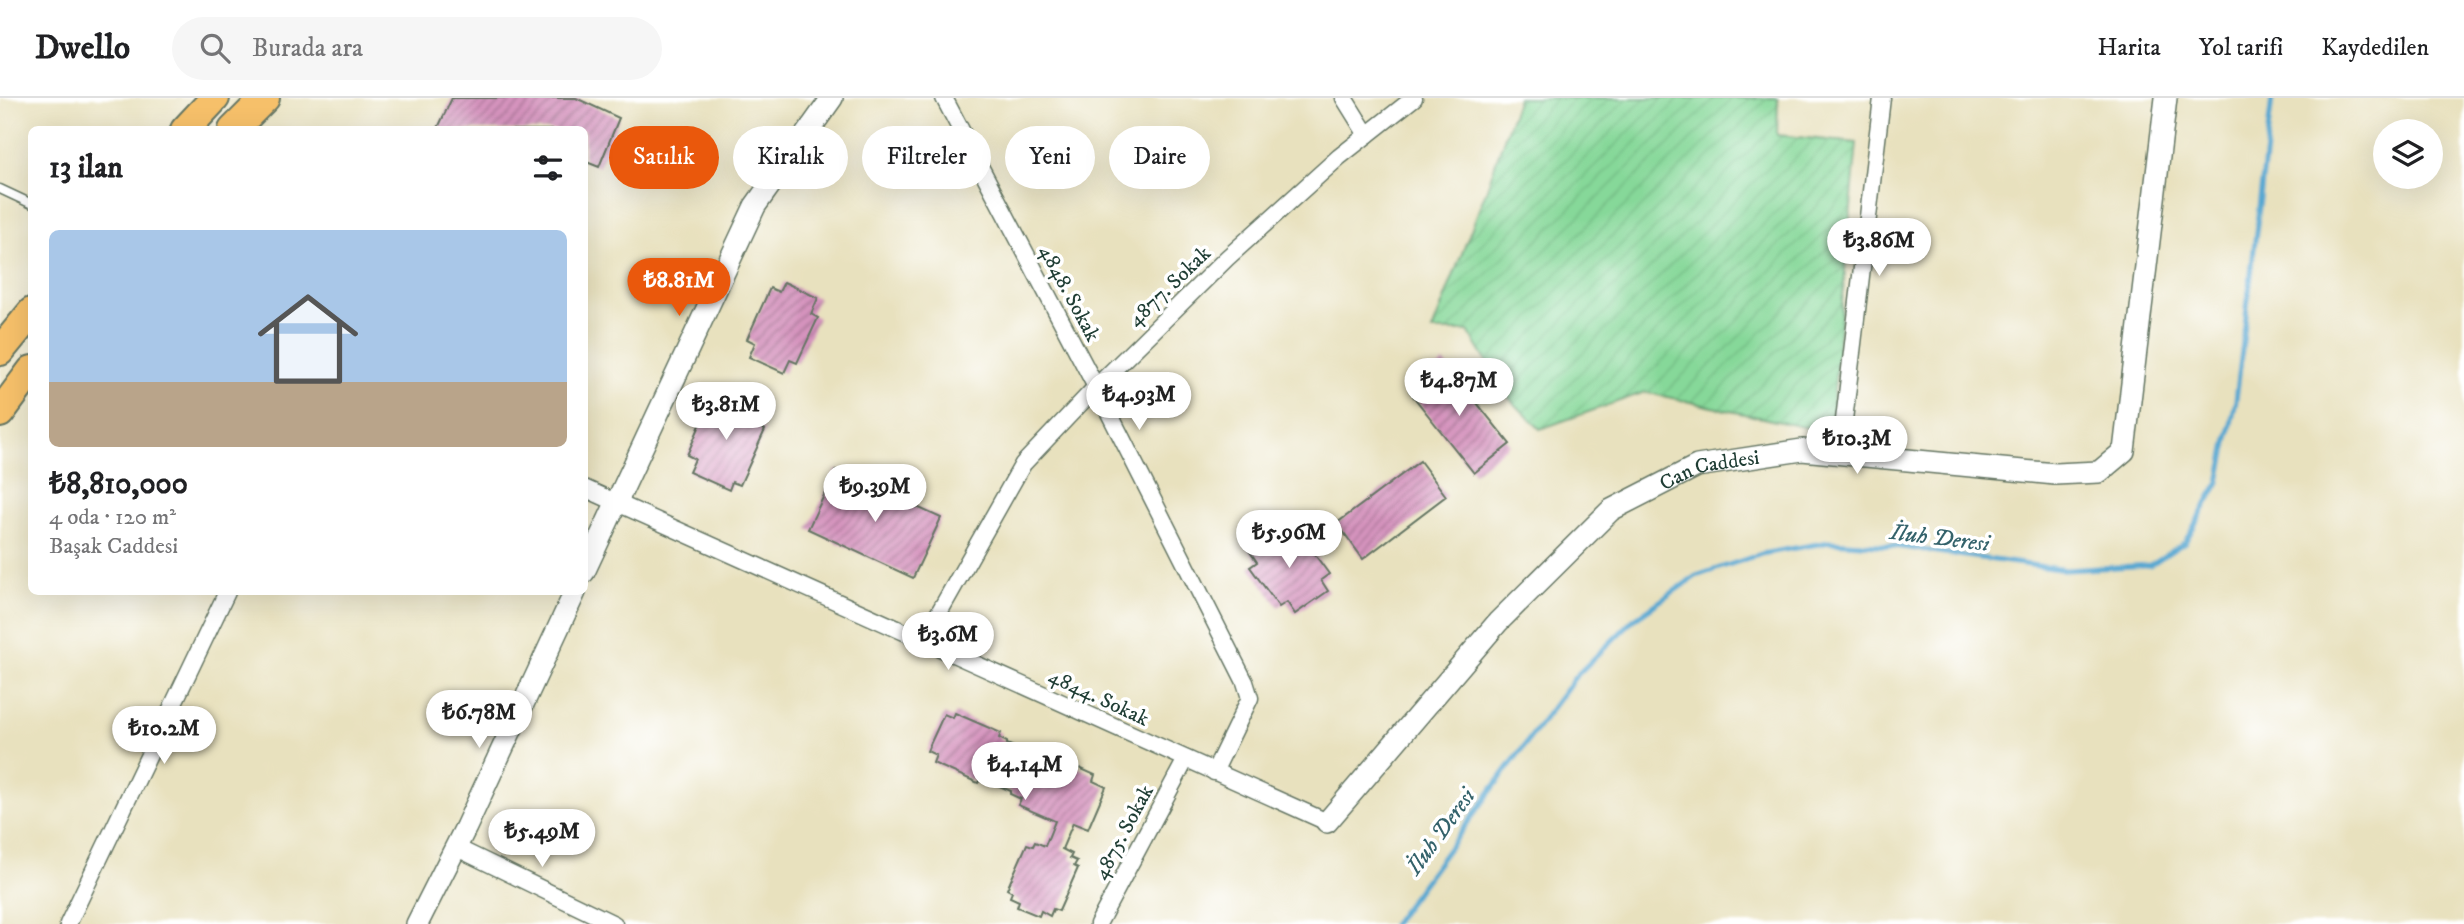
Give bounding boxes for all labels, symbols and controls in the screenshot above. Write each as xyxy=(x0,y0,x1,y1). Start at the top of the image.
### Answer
search box xyxy=(172,17,662,80)
text: Dwello xyxy=(35,28,130,69)
icon: search xyxy=(196,29,234,67)
text: Burada ara xyxy=(252,32,363,65)
text: Harita xyxy=(2097,33,2161,63)
text: Yol tarifi xyxy=(2199,33,2283,63)
text: Kaydedilen xyxy=(2321,33,2429,63)
map controls xyxy=(2373,119,2443,189)
button: layers xyxy=(2373,119,2443,189)
chip: Satılık xyxy=(609,126,719,189)
chip: Kiralık xyxy=(733,126,848,189)
chip: Filtreler xyxy=(862,126,991,189)
chip: Yeni xyxy=(1005,126,1095,189)
chip: Daire xyxy=(1109,126,1210,189)
icon: filters xyxy=(529,149,567,187)
text: 13 ilan xyxy=(49,150,123,187)
pin: ₺3.86M xyxy=(1822,218,1936,278)
text: ₺3.86M xyxy=(1843,226,1915,255)
street label: 4848. Sokak xyxy=(1033,241,1106,347)
street label: 4877. Sokak xyxy=(1123,241,1217,333)
pin: ₺8.81M xyxy=(622,258,736,318)
text: ₺8.81M xyxy=(643,266,715,295)
icon: home xyxy=(245,276,371,402)
pin: ₺4.87M xyxy=(1402,358,1516,418)
text: ₺4.87M xyxy=(1420,366,1498,395)
pin: ₺4.93M xyxy=(1082,372,1196,432)
text: ₺4.93M xyxy=(1102,380,1176,409)
pin: ₺3.81M xyxy=(669,382,783,442)
text: ₺3.81M xyxy=(692,390,760,419)
pin: ₺10.3M xyxy=(1800,416,1914,476)
text: ₺10.3M xyxy=(1823,424,1891,453)
street label: Can Caddesi xyxy=(1655,445,1761,497)
pin: ₺9.39M xyxy=(818,464,932,524)
text: ₺8,810,000 xyxy=(49,466,188,503)
text: ₺9.39M xyxy=(839,472,911,501)
text: 4 oda · 120 m² xyxy=(49,503,176,532)
pin: ₺5.96M xyxy=(1232,510,1346,570)
water label: İluh Deresi xyxy=(1886,517,1993,559)
text: ₺5.96M xyxy=(1252,518,1326,547)
text: Başak Caddesi xyxy=(49,532,178,561)
pin: ₺3.6M xyxy=(899,612,997,672)
text: ₺3.6M xyxy=(918,620,978,649)
street label: 4844. Sokak xyxy=(1044,663,1153,733)
pin: ₺6.78M xyxy=(422,690,536,750)
text: ₺6.78M xyxy=(442,698,516,727)
pin: ₺10.2M xyxy=(107,706,221,766)
text: ₺10.2M xyxy=(128,714,200,743)
pin: ₺4.14M xyxy=(968,742,1082,802)
text: ₺4.14M xyxy=(987,750,1063,779)
street label: 4875. Sokak xyxy=(1088,780,1160,884)
water label: İluh Deresi xyxy=(1398,781,1483,882)
pin: ₺5.49M xyxy=(485,810,599,869)
text: ₺5.49M xyxy=(504,817,580,846)

